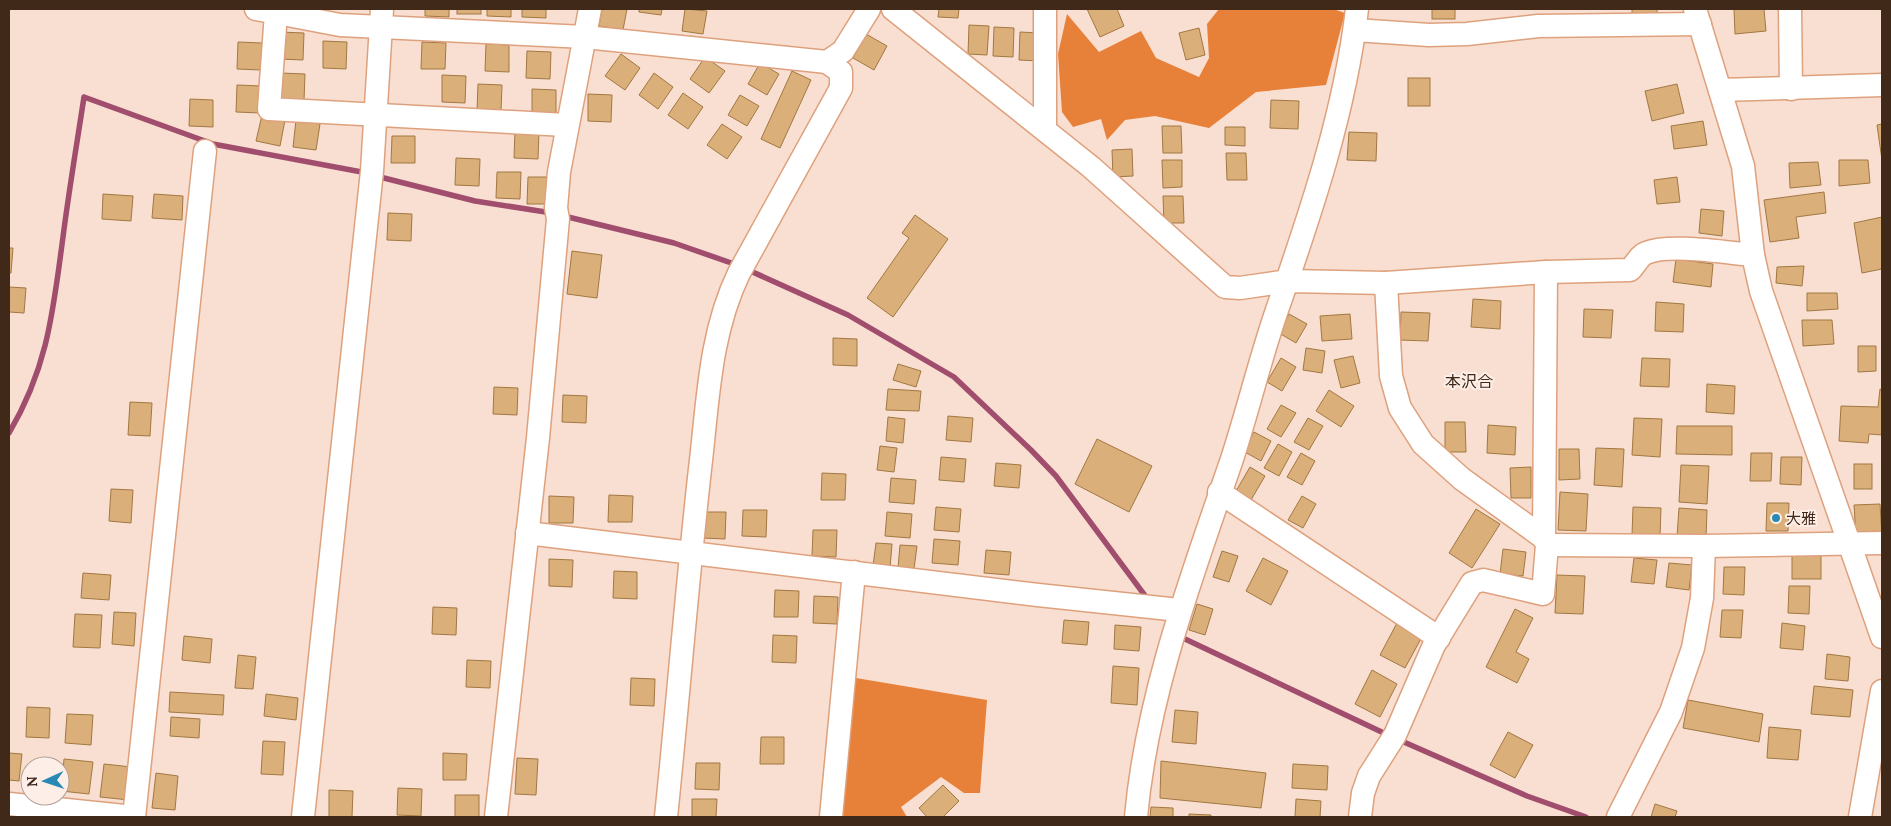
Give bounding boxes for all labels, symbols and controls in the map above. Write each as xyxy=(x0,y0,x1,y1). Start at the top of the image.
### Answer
district label: 本沢合 xyxy=(1445,371,1493,391)
place label: 大雅 xyxy=(1786,509,1816,528)
marker: 大雅 xyxy=(1770,512,1782,524)
north arrow xyxy=(20,756,70,806)
text: N xyxy=(23,776,41,788)

